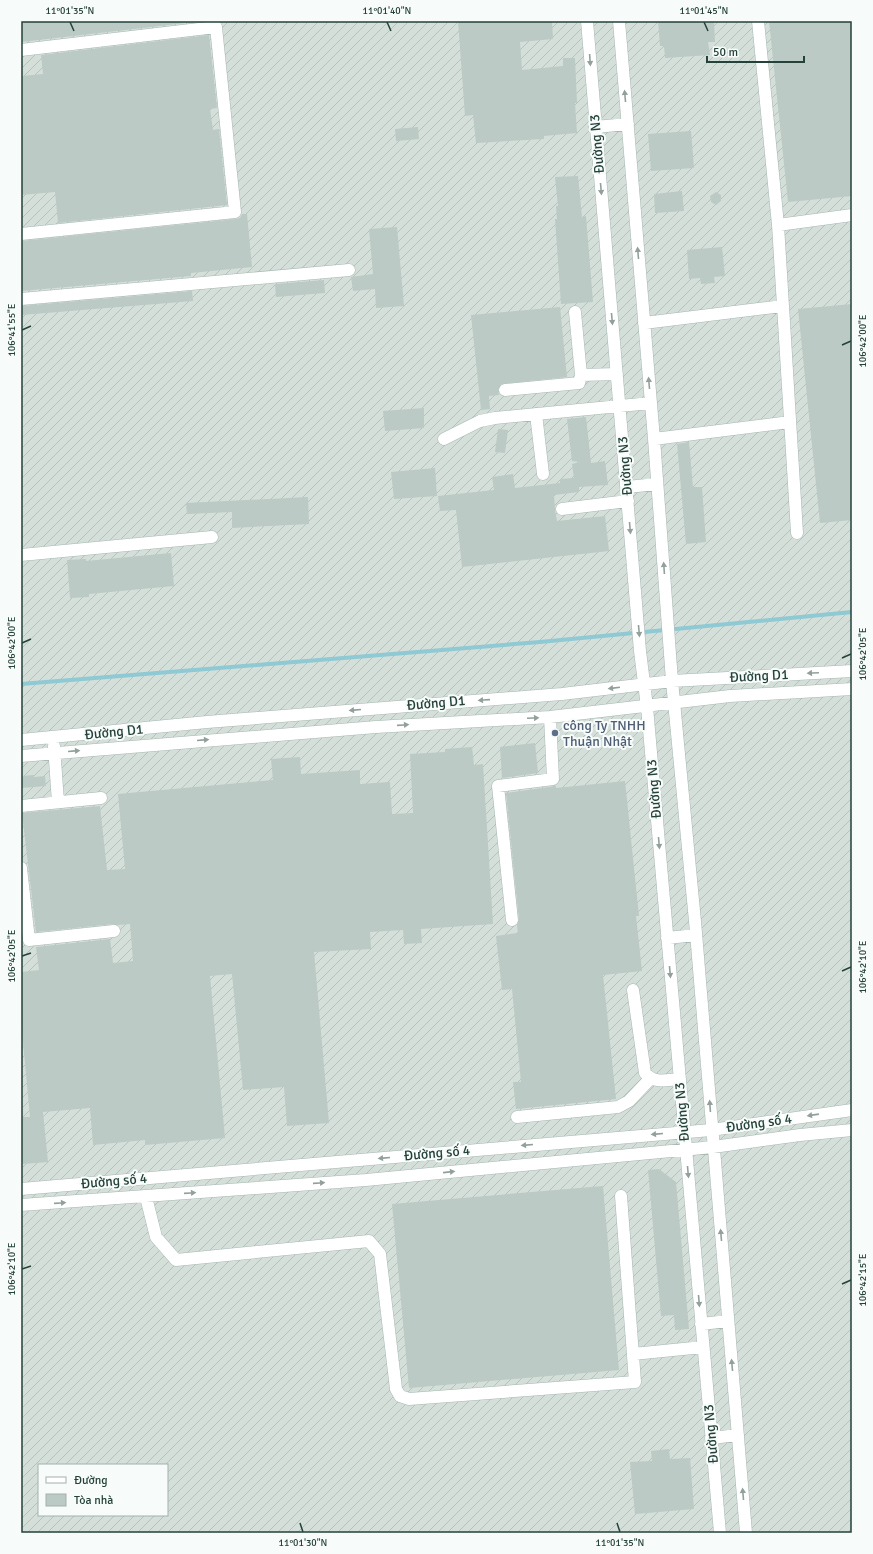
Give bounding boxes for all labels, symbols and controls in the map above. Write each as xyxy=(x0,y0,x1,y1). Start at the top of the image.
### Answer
text: 11°01'35"N xyxy=(46,5,94,17)
text: 11°01'40"N xyxy=(363,5,411,17)
text: 11°01'45"N xyxy=(680,5,728,17)
scale bar xyxy=(707,38,804,64)
text: 50 m xyxy=(713,45,738,60)
one-way arrow xyxy=(587,54,593,66)
one-way arrow xyxy=(622,90,629,102)
street label: Đường N3 xyxy=(586,114,608,174)
one-way arrow xyxy=(597,183,604,195)
one-way arrow xyxy=(635,247,642,259)
text: 106°41'55"E xyxy=(6,303,18,357)
one-way arrow xyxy=(609,313,615,325)
text: 106°42'00"E xyxy=(857,314,869,368)
one-way arrow xyxy=(646,377,653,389)
street label: Đường N3 xyxy=(614,436,636,496)
one-way arrow xyxy=(627,522,634,534)
one-way arrow xyxy=(660,562,667,574)
text: 106°42'00"E xyxy=(6,616,18,670)
one-way arrow xyxy=(635,625,642,637)
text: 106°42'05"E xyxy=(857,627,869,681)
street label: Đường D1 xyxy=(729,666,789,686)
one-way arrow xyxy=(807,670,819,677)
one-way arrow xyxy=(608,685,620,691)
street label: Đường D1 xyxy=(406,692,466,714)
one-way arrow xyxy=(478,696,490,703)
one-way arrow xyxy=(349,707,361,713)
one-way arrow xyxy=(526,714,539,721)
place label: công Ty TNHH Thuận Nhật xyxy=(563,717,646,750)
street label: Đường D1 xyxy=(84,720,144,744)
one-way arrow xyxy=(397,722,409,729)
marker: công Ty TNHH Thuận Nhật xyxy=(550,728,560,738)
one-way arrow xyxy=(197,737,209,744)
one-way arrow xyxy=(68,748,80,755)
street label: Đường N3 xyxy=(643,759,665,819)
one-way arrow xyxy=(656,837,662,849)
text: 106°42'05"E xyxy=(6,929,18,983)
text: 106°42'10"E xyxy=(857,940,869,994)
one-way arrow xyxy=(667,966,674,979)
street label: Đường N3 xyxy=(671,1082,693,1142)
one-way arrow xyxy=(706,1100,713,1112)
street label: Đường số 4 xyxy=(725,1110,794,1136)
one-way arrow xyxy=(807,1112,819,1118)
one-way arrow xyxy=(651,1130,663,1137)
street label: Đường số 4 xyxy=(403,1142,471,1164)
one-way arrow xyxy=(521,1142,533,1149)
one-way arrow xyxy=(378,1155,390,1161)
one-way arrow xyxy=(684,1166,691,1178)
one-way arrow xyxy=(443,1168,455,1175)
street label: Đường số 4 xyxy=(80,1170,148,1192)
one-way arrow xyxy=(313,1180,325,1187)
one-way arrow xyxy=(184,1190,196,1197)
one-way arrow xyxy=(54,1199,66,1206)
one-way arrow xyxy=(717,1229,724,1241)
text: 106°42'10"E xyxy=(6,1242,18,1296)
text: 106°42'15"E xyxy=(857,1253,869,1307)
one-way arrow xyxy=(696,1295,703,1307)
one-way arrow xyxy=(728,1359,735,1371)
street label: Đường N3 xyxy=(700,1404,722,1464)
legend xyxy=(38,1464,168,1516)
text: Đường xyxy=(74,1473,108,1488)
one-way arrow xyxy=(740,1488,746,1500)
text: Tòa nhà xyxy=(74,1493,113,1508)
text: 11°01'30"N xyxy=(279,1537,327,1549)
text: 11°01'35"N xyxy=(596,1537,644,1549)

